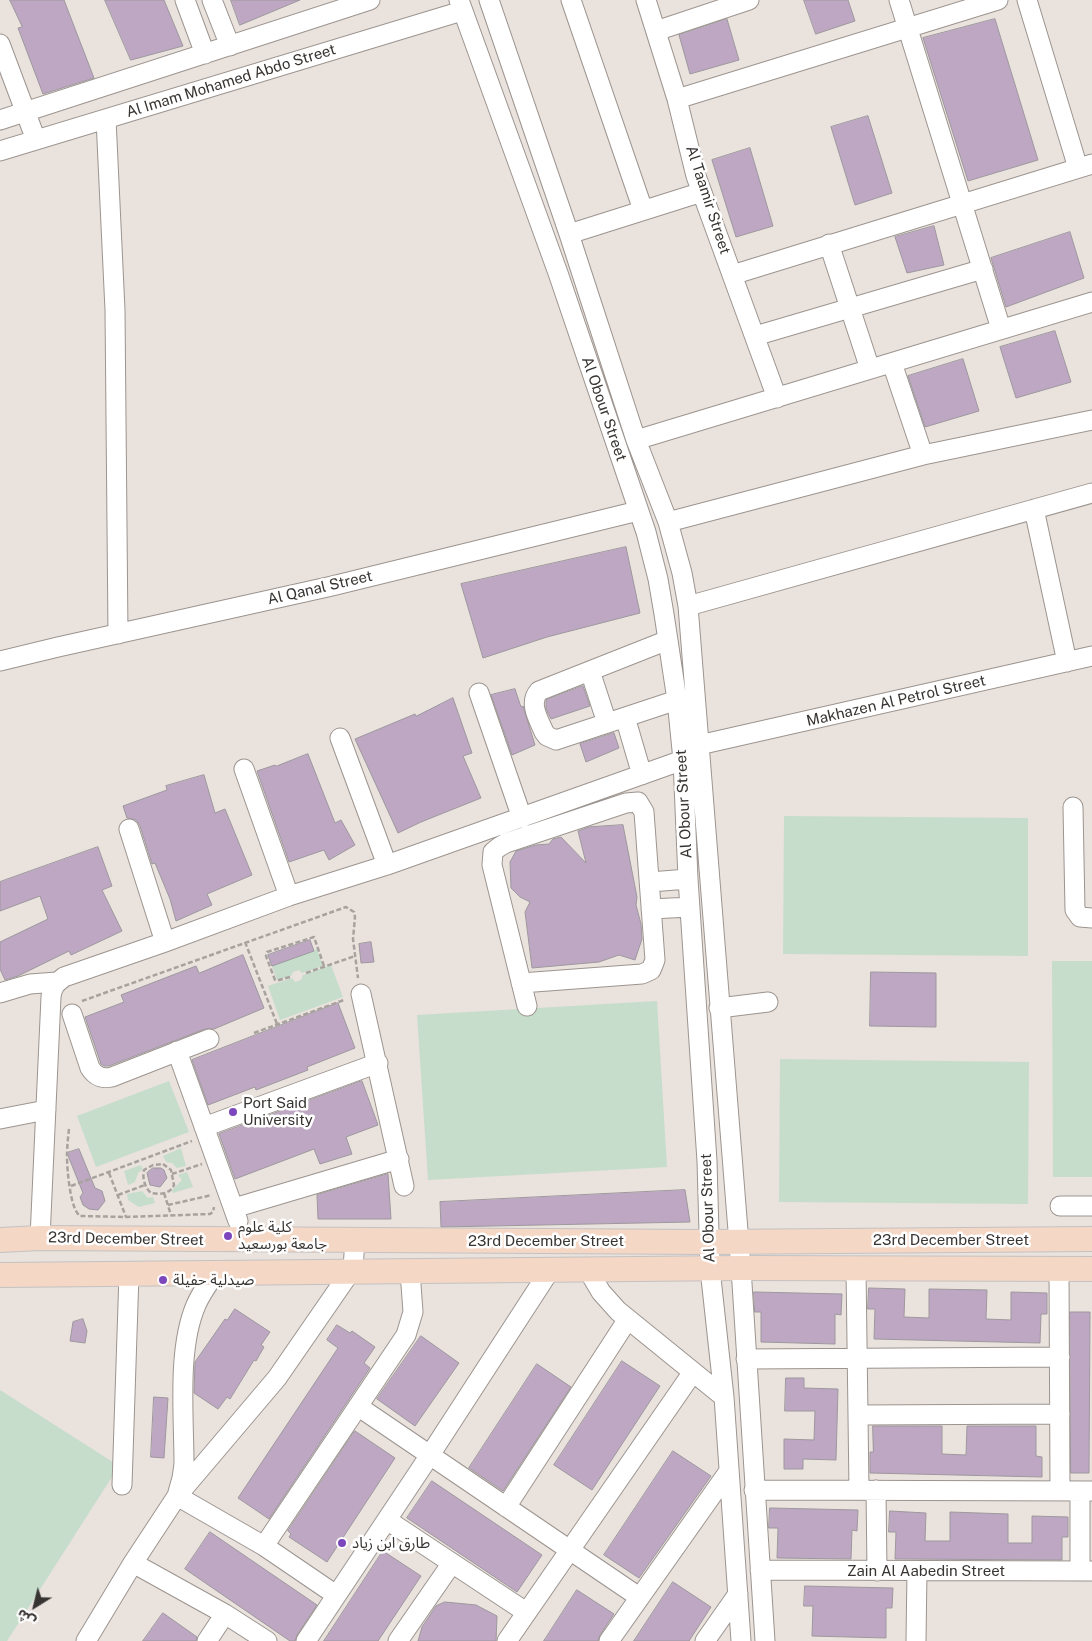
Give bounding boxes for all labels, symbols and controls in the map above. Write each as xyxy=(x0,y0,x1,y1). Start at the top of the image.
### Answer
street label: Al Imam Mohamed Abdo Street xyxy=(124,41,338,121)
street label: Al Taamir Street xyxy=(682,143,734,257)
street label: Al Obour Street xyxy=(578,354,630,464)
street label: Al Qanal Street xyxy=(266,567,374,609)
street label: Makhazen Al Petrol Street xyxy=(805,672,987,730)
street label: Al Obour Street xyxy=(672,749,696,859)
place label: Port Said University xyxy=(243,1094,313,1129)
marker: Port Said University xyxy=(227,1106,239,1118)
street label: Al Obour Street xyxy=(697,1153,719,1263)
place label: كلية علوم جامعة بورسعيد xyxy=(238,1218,327,1253)
street label: 23rd December Street xyxy=(48,1229,204,1249)
marker: كلية علوم جامعة بورسعيد xyxy=(222,1230,234,1242)
street label: 23rd December Street xyxy=(873,1231,1029,1249)
street label: 23rd December Street xyxy=(468,1232,624,1250)
place label: صيدلية حفيلة xyxy=(173,1271,254,1289)
marker: صيدلية حفيلة xyxy=(157,1274,169,1286)
place label: طارق ابن زياد xyxy=(352,1534,430,1552)
marker: طارق ابن زياد xyxy=(336,1537,348,1549)
street label: Zain Al Aabedin Street xyxy=(847,1562,1005,1580)
north arrow xyxy=(10,1581,60,1631)
text: ش xyxy=(14,1606,39,1630)

